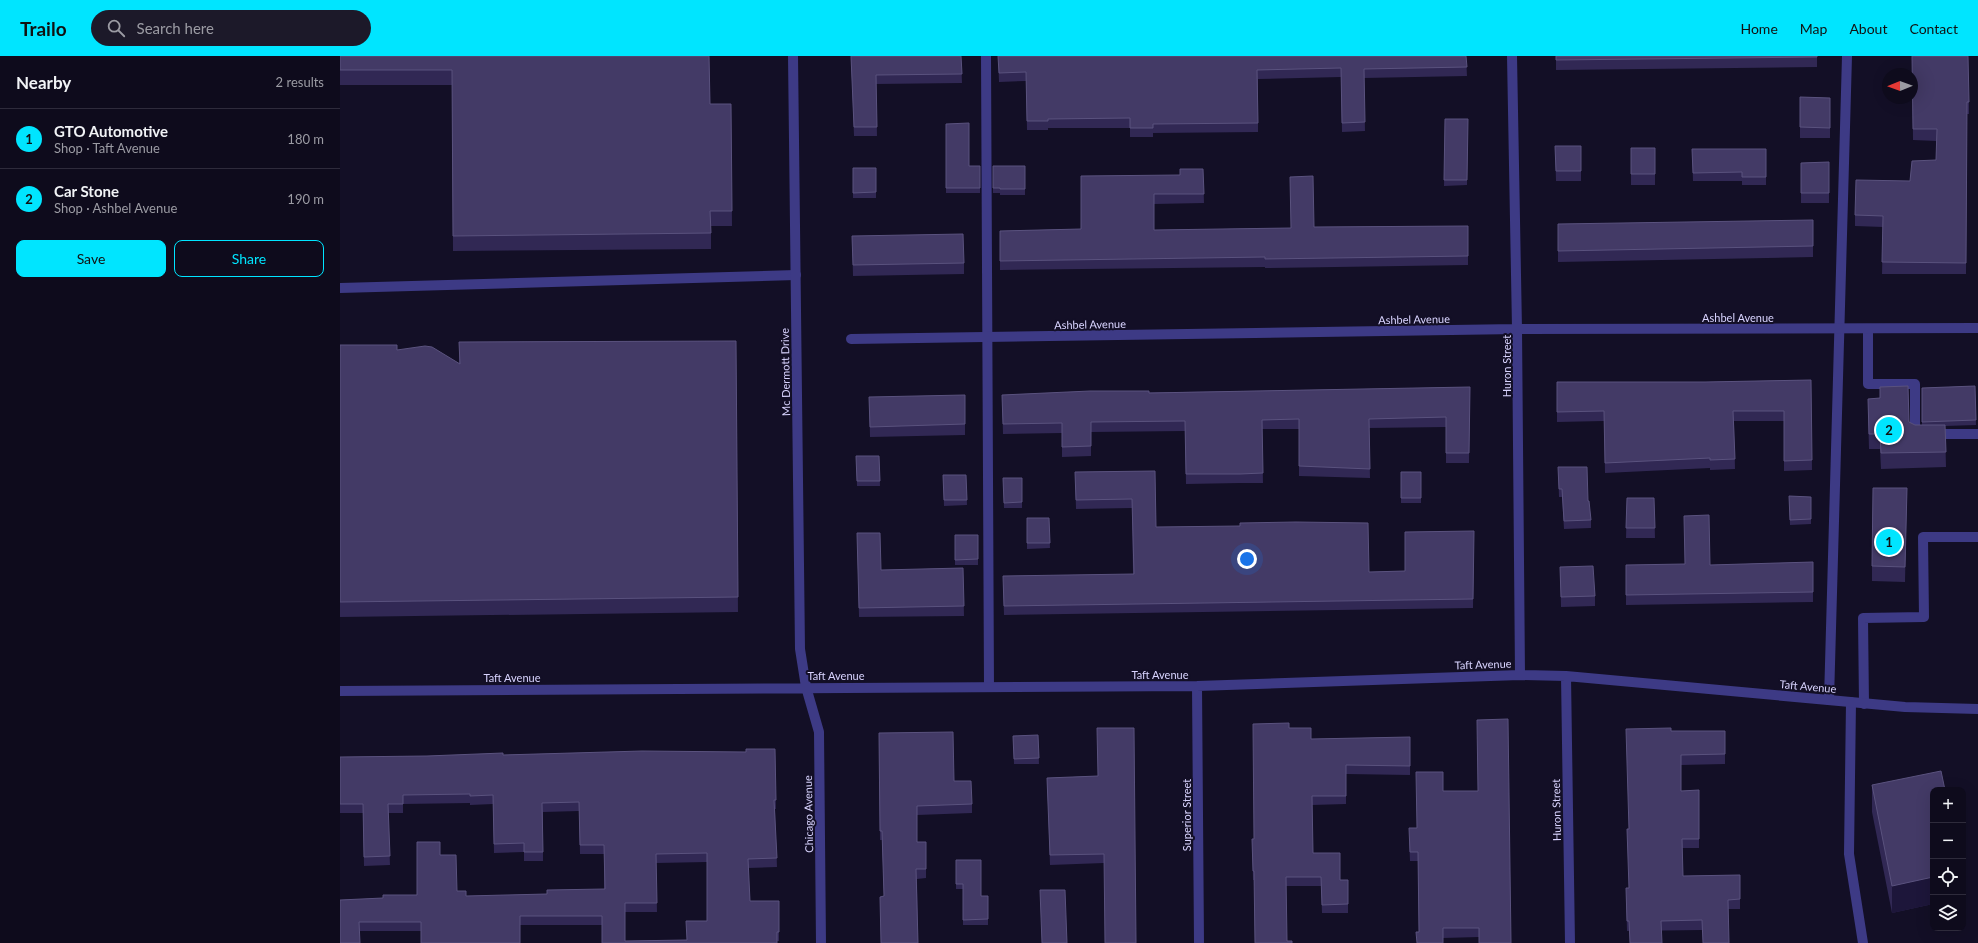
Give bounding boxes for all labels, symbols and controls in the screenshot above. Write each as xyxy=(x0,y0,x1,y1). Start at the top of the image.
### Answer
search box xyxy=(91,10,371,46)
text: Trailo xyxy=(20,17,67,40)
icon: search xyxy=(105,17,127,39)
text: Search here xyxy=(137,19,214,37)
text: Home xyxy=(1740,20,1778,37)
text: Map xyxy=(1800,20,1827,37)
text: About xyxy=(1849,20,1887,37)
text: Contact xyxy=(1909,20,1958,37)
north arrow xyxy=(1882,68,1918,104)
text: Nearby xyxy=(16,72,71,93)
text: 2 results xyxy=(276,74,324,90)
text: GTO Automotive xyxy=(54,122,168,140)
text: 1 xyxy=(25,131,33,147)
text: 180 m xyxy=(287,131,324,147)
text: Shop · Taft Avenue xyxy=(54,140,160,156)
text: Car Stone xyxy=(54,182,119,200)
text: 2 xyxy=(25,191,33,207)
text: 190 m xyxy=(287,191,324,207)
text: Shop · Ashbel Avenue xyxy=(54,200,177,216)
button: Save xyxy=(16,240,166,277)
button: Share xyxy=(174,240,324,277)
street label: Ashbel Avenue xyxy=(1702,311,1774,324)
street label: Ashbel Avenue xyxy=(1378,312,1450,326)
street label: Ashbel Avenue xyxy=(1054,317,1126,331)
street label: Mc Dermott Drive xyxy=(778,328,792,416)
street label: Huron Street xyxy=(1500,335,1513,397)
pin: 2 xyxy=(1876,415,1902,445)
pin: 1 xyxy=(1876,527,1902,557)
your location xyxy=(1237,549,1257,569)
street label: Taft Avenue xyxy=(1454,657,1512,671)
street label: Taft Avenue xyxy=(1131,668,1189,681)
street label: Taft Avenue xyxy=(807,669,865,682)
street label: Taft Avenue xyxy=(483,671,541,684)
street label: Taft Avenue xyxy=(1779,677,1837,695)
street label: Chicago Avenue xyxy=(801,775,815,853)
street label: Superior Street xyxy=(1180,779,1193,851)
street label: Huron Street xyxy=(1549,779,1563,841)
map controls xyxy=(1930,787,1966,931)
button: + xyxy=(1930,787,1966,823)
button: − xyxy=(1930,823,1966,859)
button: locate xyxy=(1930,859,1966,895)
button: layers xyxy=(1930,895,1966,931)

